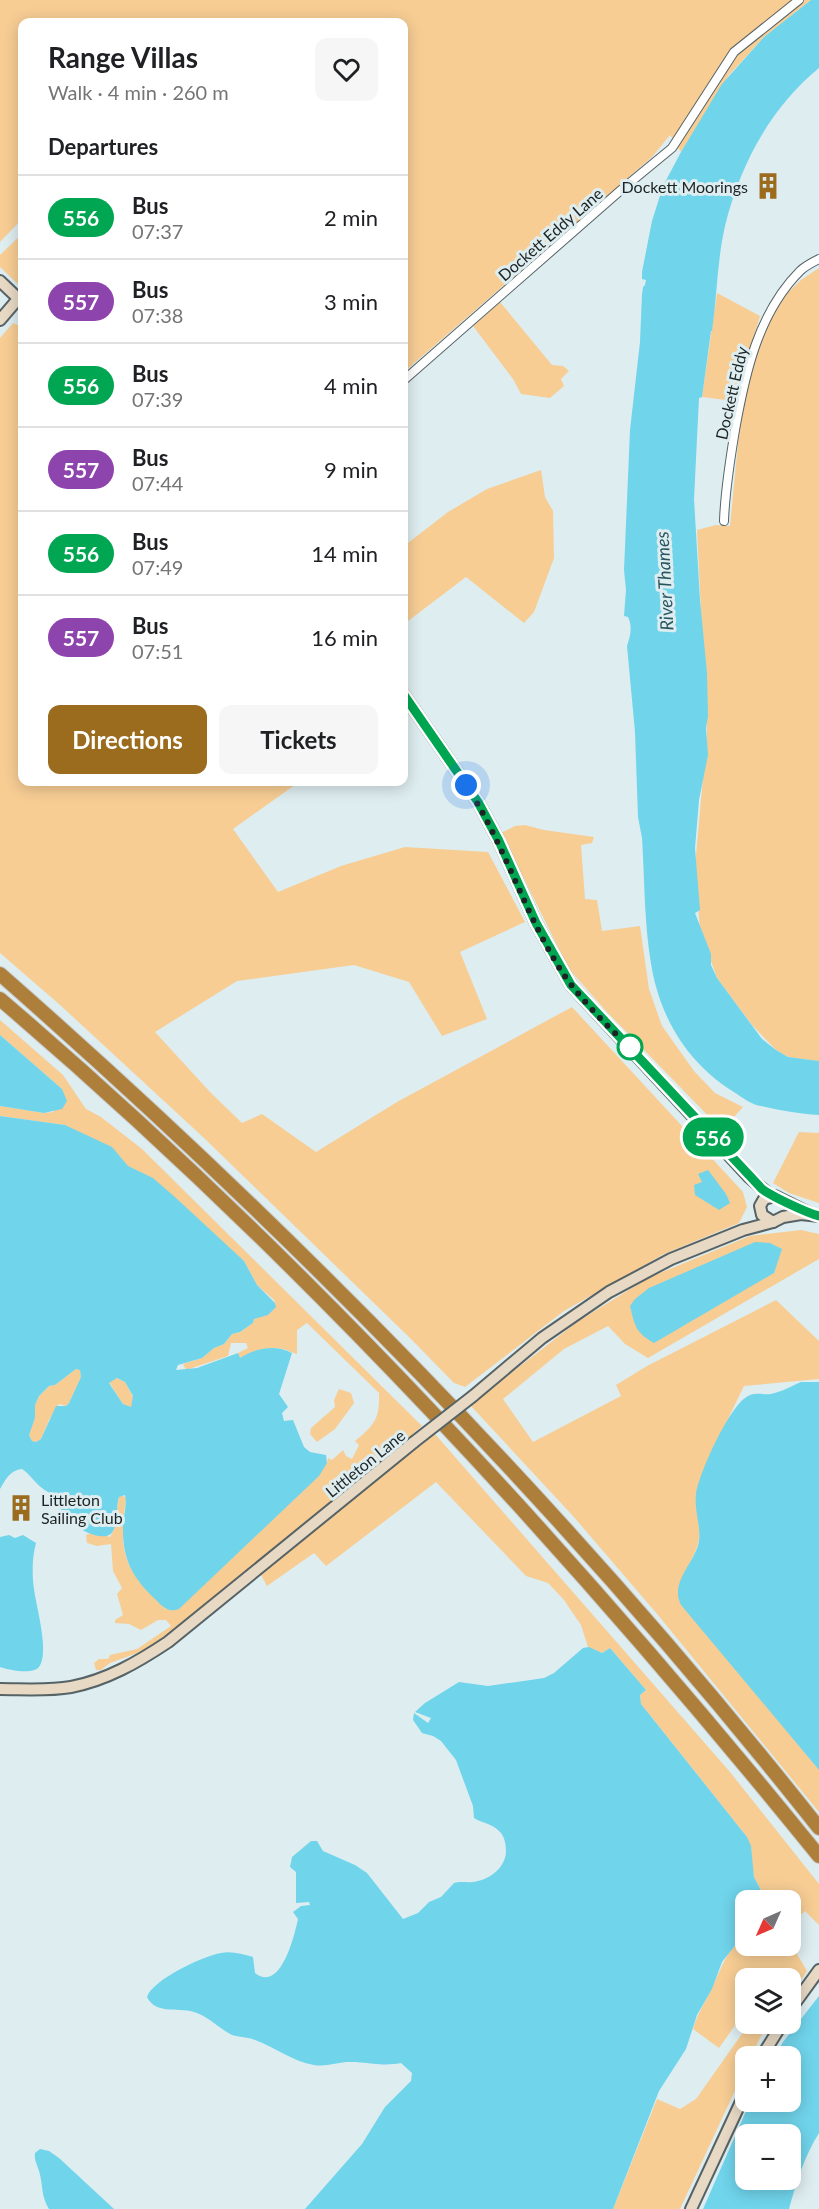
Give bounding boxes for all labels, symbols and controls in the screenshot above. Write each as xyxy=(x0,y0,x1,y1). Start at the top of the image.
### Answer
button: heart xyxy=(315,38,378,101)
text: Range Villas xyxy=(48,40,198,74)
text: Walk · 4 min · 260 m xyxy=(48,80,229,104)
text: Departures xyxy=(48,133,158,160)
building icon: Dockett Moorings xyxy=(753,171,783,201)
place label: Dockett Moorings xyxy=(622,177,748,196)
street label: Dockett Eddy Lane xyxy=(494,183,606,285)
text: Bus xyxy=(132,192,168,219)
text: 2 min xyxy=(324,204,378,231)
text: 556 xyxy=(63,205,99,230)
text: 07:37 xyxy=(132,219,183,243)
text: Bus xyxy=(132,276,168,303)
text: 3 min xyxy=(324,288,378,315)
text: 557 xyxy=(63,289,99,314)
text: 07:38 xyxy=(132,303,183,327)
street label: Dockett Eddy xyxy=(711,344,751,441)
text: Bus xyxy=(132,360,168,387)
text: 4 min xyxy=(324,372,378,399)
text: 556 xyxy=(63,373,99,398)
text: 07:39 xyxy=(132,387,183,411)
text: Bus xyxy=(132,444,168,471)
text: 9 min xyxy=(324,456,378,483)
text: 557 xyxy=(63,457,99,482)
text: 07:44 xyxy=(132,471,183,495)
text: Bus xyxy=(132,528,168,555)
water label: River Thames xyxy=(650,531,678,631)
text: 14 min xyxy=(311,540,378,567)
text: 556 xyxy=(63,541,99,566)
text: 07:49 xyxy=(132,555,183,579)
text: Bus xyxy=(132,612,168,639)
text: 16 min xyxy=(311,624,378,651)
text: 557 xyxy=(63,625,99,650)
text: 07:51 xyxy=(132,639,183,663)
button: Directions xyxy=(48,705,207,774)
button: Tickets xyxy=(219,705,378,774)
your location xyxy=(451,770,481,800)
unlabelled marker xyxy=(617,1034,643,1060)
line badge: 556 xyxy=(678,1118,748,1156)
text: 556 xyxy=(695,1125,731,1150)
street label: Littleton Lane xyxy=(322,1425,408,1501)
place label: Littleton Sailing Club xyxy=(41,1490,123,1527)
building icon: Littleton Sailing Club xyxy=(6,1493,36,1523)
north arrow xyxy=(735,1890,801,1956)
map controls xyxy=(735,1890,801,2190)
button: layers xyxy=(735,1968,801,2034)
button: + xyxy=(735,2046,801,2112)
button: − xyxy=(735,2124,801,2190)

